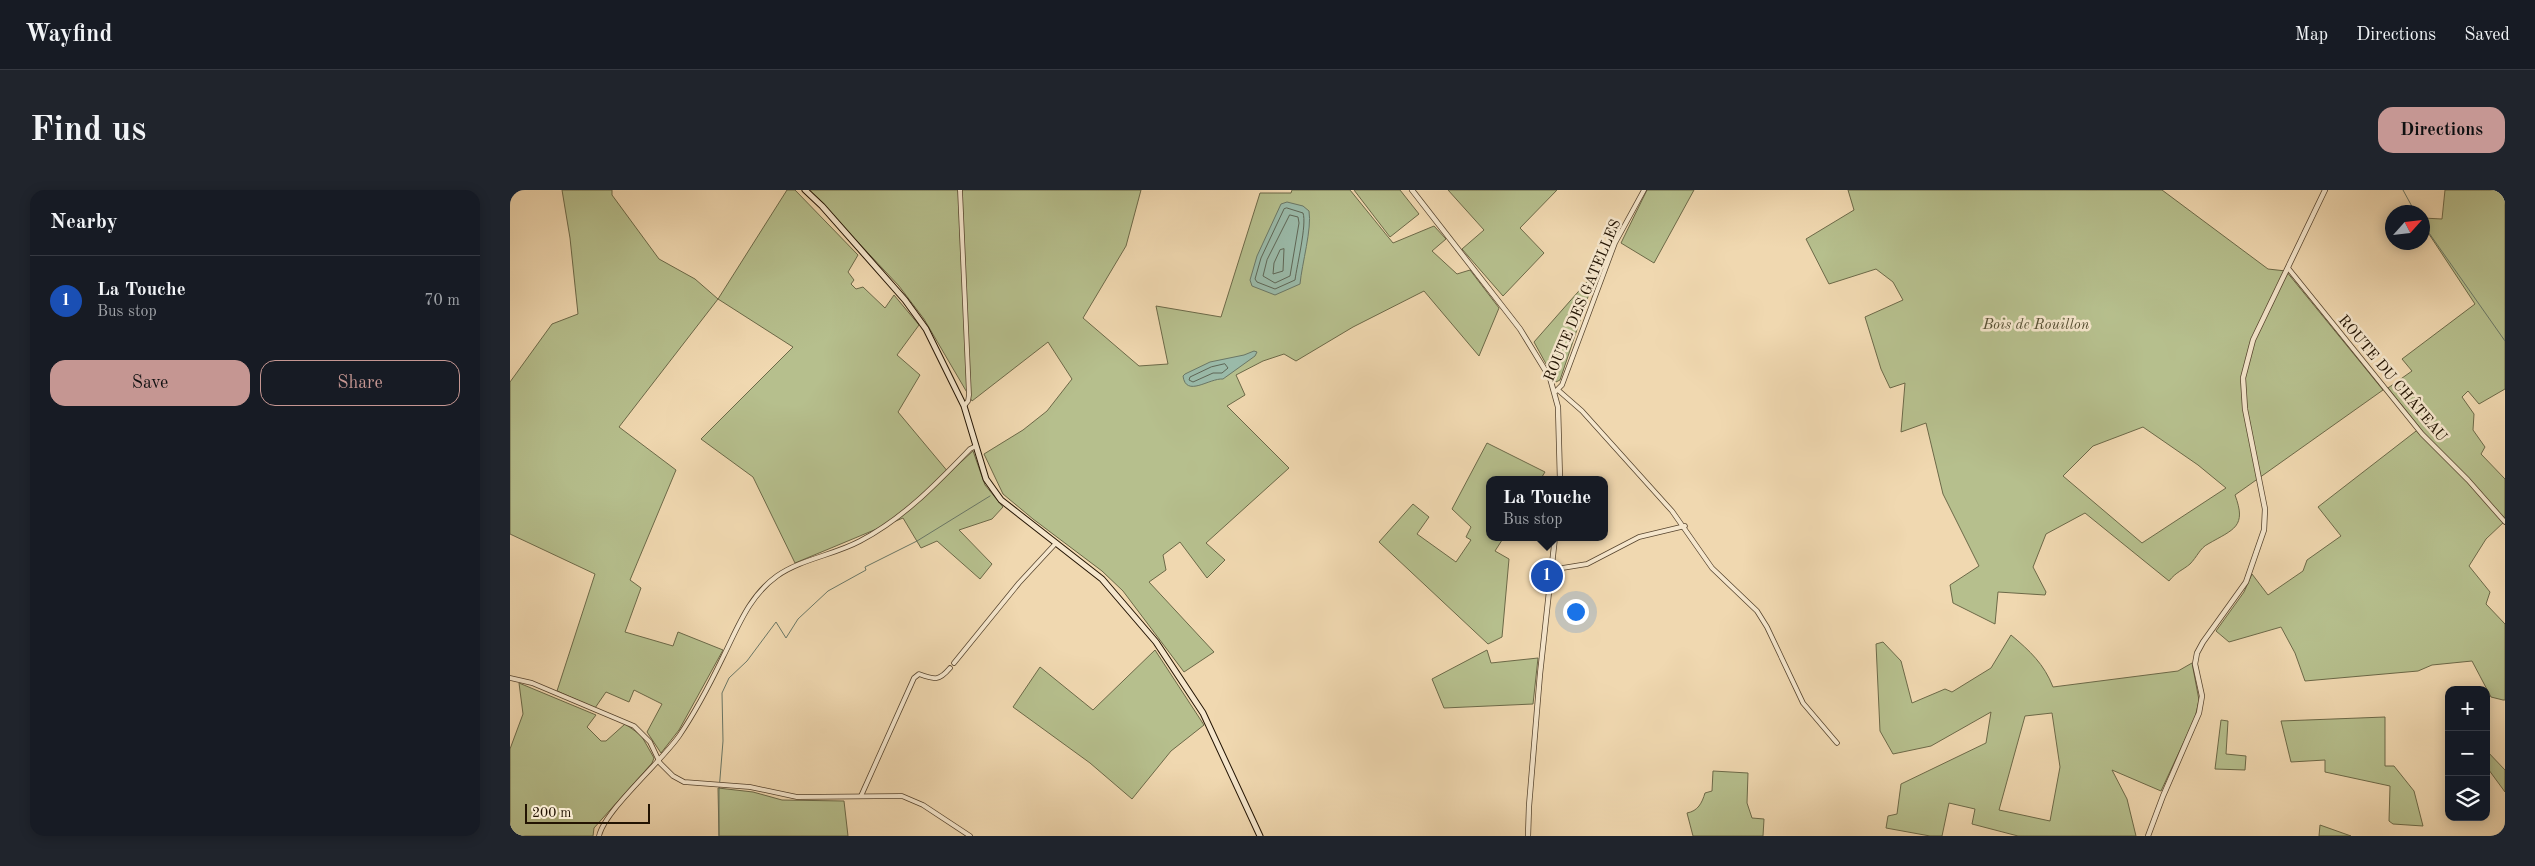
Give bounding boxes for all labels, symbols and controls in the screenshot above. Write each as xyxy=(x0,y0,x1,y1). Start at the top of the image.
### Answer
text: Wayfind xyxy=(25,23,112,47)
text: Map xyxy=(2295,26,2328,44)
text: Directions xyxy=(2356,26,2436,44)
text: Saved xyxy=(2464,26,2510,44)
button: Directions xyxy=(2378,107,2505,153)
text: Find us xyxy=(30,113,146,148)
north arrow xyxy=(2385,205,2430,250)
text: Nearby xyxy=(50,212,118,233)
street label: ROUTE DES GATELLES xyxy=(1542,217,1624,384)
text: La Touche xyxy=(97,281,186,300)
text: 1 xyxy=(61,293,71,309)
text: 70 m xyxy=(424,293,460,309)
text: Bus stop xyxy=(97,304,157,320)
street label: ROUTE DU CHÂTEAU xyxy=(2335,311,2451,445)
park label: Bois de Rouillon xyxy=(1982,318,2090,333)
button: Save xyxy=(50,360,250,406)
button: Share xyxy=(260,360,460,406)
popup xyxy=(1486,476,1608,541)
text: La Touche xyxy=(1503,489,1591,508)
text: Bus stop xyxy=(1503,512,1562,528)
pin: 1 xyxy=(1531,557,1563,595)
your location xyxy=(1563,599,1589,625)
map controls xyxy=(2445,686,2490,821)
button: + xyxy=(2445,686,2490,731)
button: − xyxy=(2445,731,2490,776)
button: layers xyxy=(2445,776,2490,821)
scale bar xyxy=(525,801,650,824)
text: 200 m xyxy=(532,806,571,820)

